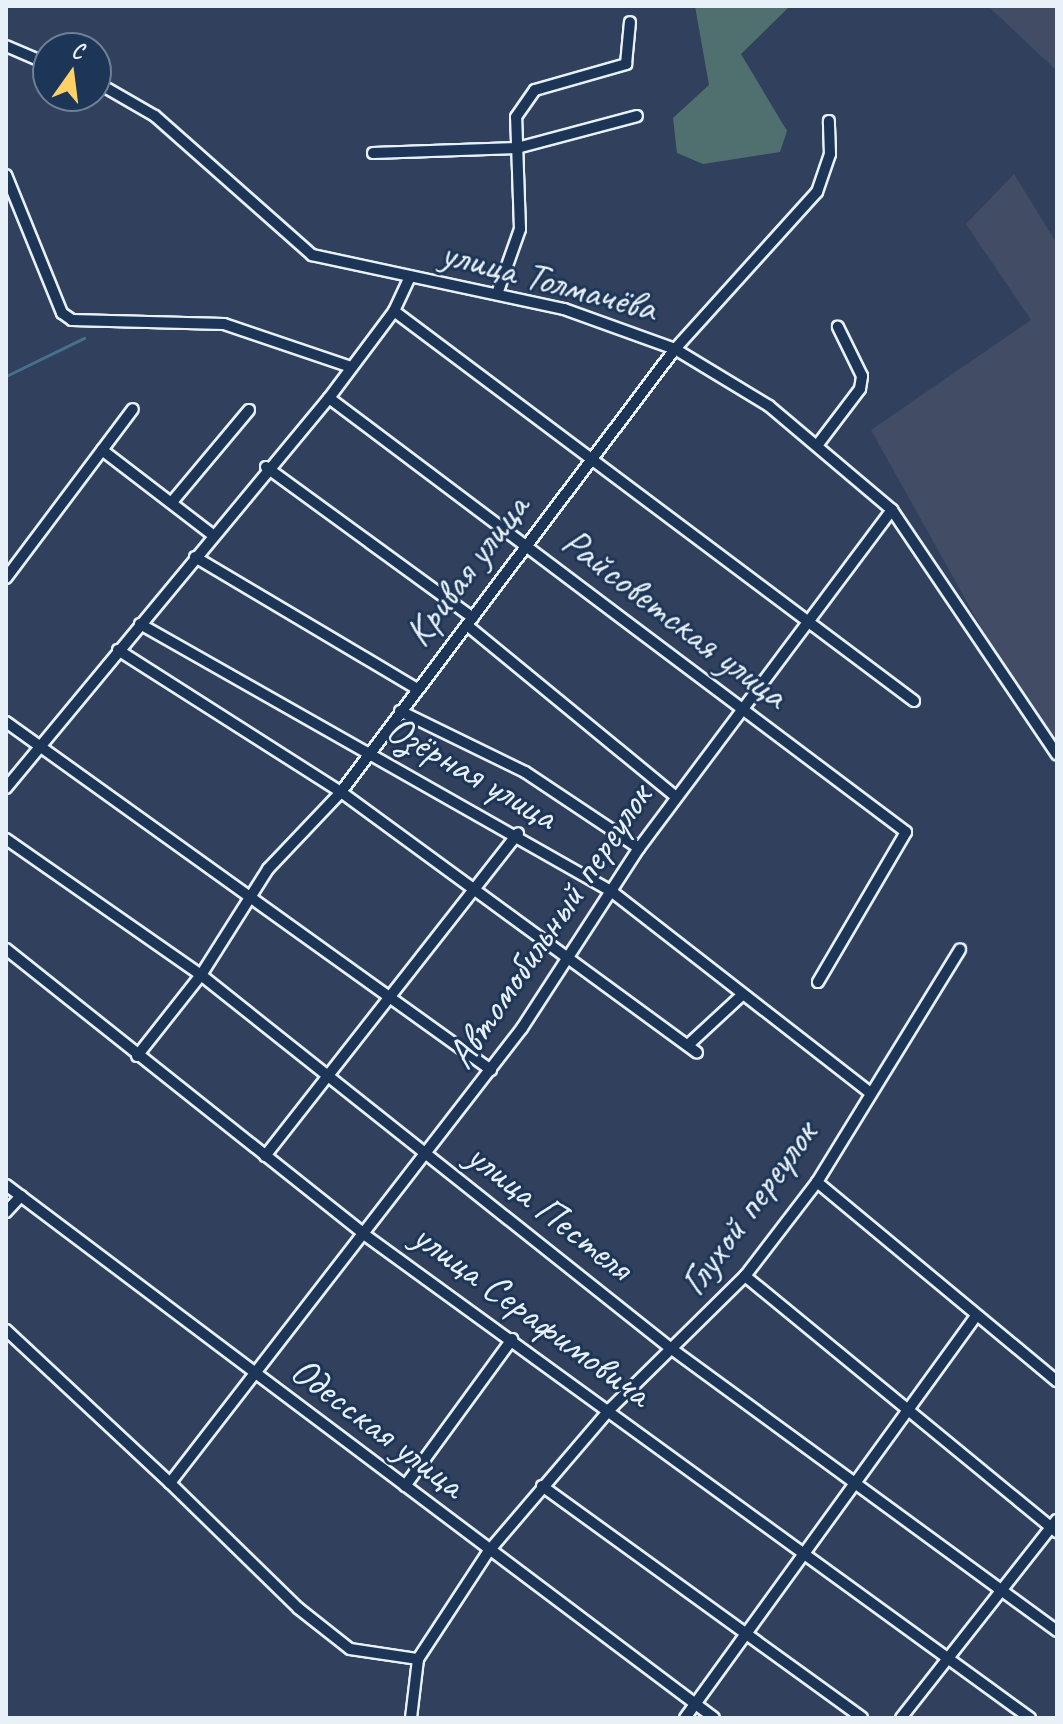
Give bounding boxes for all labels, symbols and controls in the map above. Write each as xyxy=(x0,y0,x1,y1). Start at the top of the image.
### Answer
north arrow xyxy=(32,32,112,112)
text: С xyxy=(69,36,86,66)
street label: улица Толмачёва xyxy=(435,228,663,332)
street label: Кривая улица xyxy=(393,485,539,655)
street label: Райсоветская улица xyxy=(552,517,798,719)
street label: Озёрная улица xyxy=(377,703,567,841)
street label: Автомобильный переулок xyxy=(436,775,662,1077)
street label: Глухой переулок xyxy=(669,1112,827,1304)
street label: улица Пестеля xyxy=(456,1130,644,1292)
street label: улица Серафимовича xyxy=(404,1212,660,1416)
street label: Одесская улица xyxy=(281,1346,475,1508)

